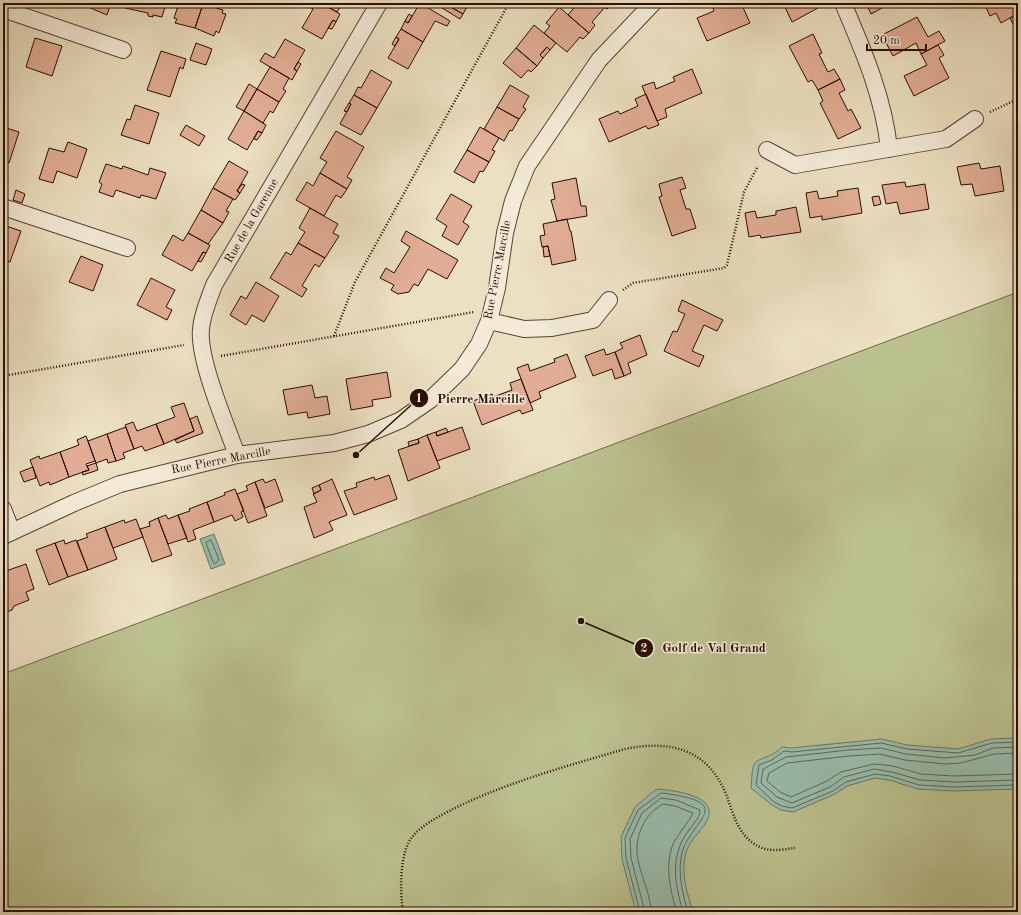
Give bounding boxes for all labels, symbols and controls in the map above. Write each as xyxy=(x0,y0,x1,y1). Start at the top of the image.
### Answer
scale bar xyxy=(867,26,926,52)
text: 20 m xyxy=(873,35,900,47)
street label: Rue de la Garenne xyxy=(223,176,281,265)
street label: Rue Pierre Marcille xyxy=(482,219,514,321)
callout: Pierre Marcille xyxy=(409,386,533,411)
text: 1 xyxy=(416,393,422,405)
text: Pierre Marcille xyxy=(437,393,525,406)
street label: Rue Pierre Marcille xyxy=(170,445,272,477)
callout: Golf de Val Grand xyxy=(634,635,774,660)
text: Golf de Val Grand xyxy=(662,642,766,655)
text: 2 xyxy=(641,643,648,655)

